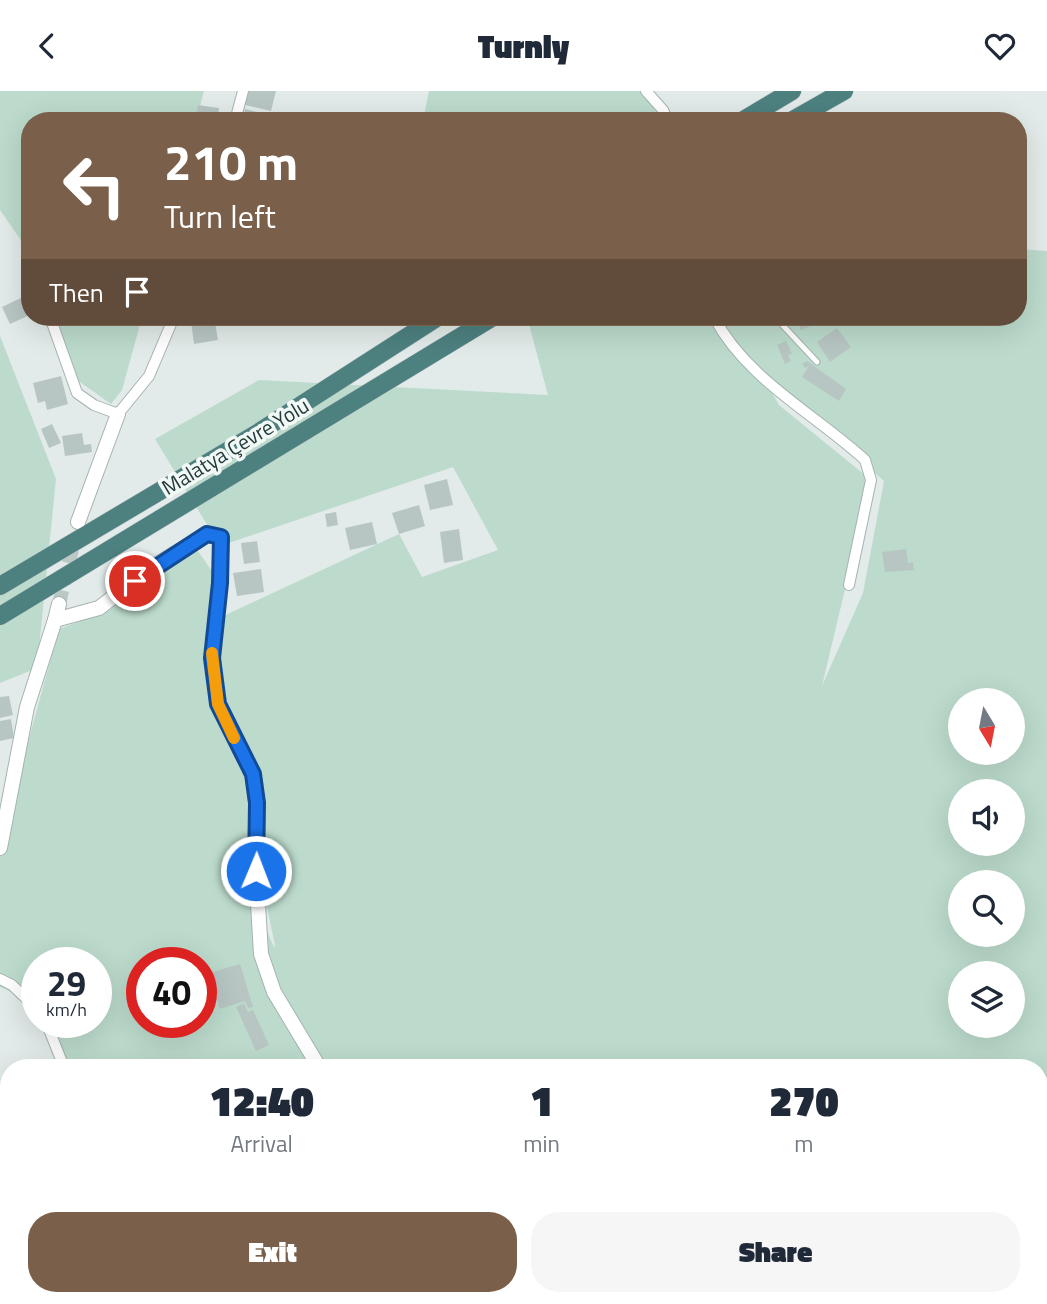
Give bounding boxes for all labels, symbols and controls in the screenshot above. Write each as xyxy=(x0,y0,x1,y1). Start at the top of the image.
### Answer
text: Turnly xyxy=(478,22,569,70)
icon: back xyxy=(28,27,66,65)
icon: heart xyxy=(981,27,1019,65)
text: 210 m xyxy=(164,124,298,199)
icon: left xyxy=(49,140,140,231)
text: Turn left xyxy=(164,192,276,240)
text: Then xyxy=(49,273,104,312)
icon: arrive xyxy=(118,273,156,311)
street label: Malatya Çevre Yolu xyxy=(155,389,315,503)
pin xyxy=(105,551,165,611)
icon: arrive xyxy=(116,562,154,600)
north arrow xyxy=(948,688,1026,765)
map controls xyxy=(948,688,1025,1038)
button: sound xyxy=(948,779,1025,856)
position arrow xyxy=(219,834,293,908)
button: search xyxy=(948,870,1025,947)
speed limit sign: 40 xyxy=(126,947,217,1038)
text: 29 xyxy=(47,956,86,1010)
button: layers xyxy=(948,961,1025,1038)
text: km/h xyxy=(46,996,87,1023)
text: 12:40 xyxy=(209,1068,314,1132)
text: 1 xyxy=(530,1068,553,1132)
text: 270 xyxy=(769,1068,839,1132)
text: Arrival xyxy=(230,1126,293,1161)
text: min xyxy=(523,1126,560,1161)
text: m xyxy=(794,1126,814,1161)
button: Exit xyxy=(28,1212,517,1292)
button: Share xyxy=(531,1212,1020,1292)

